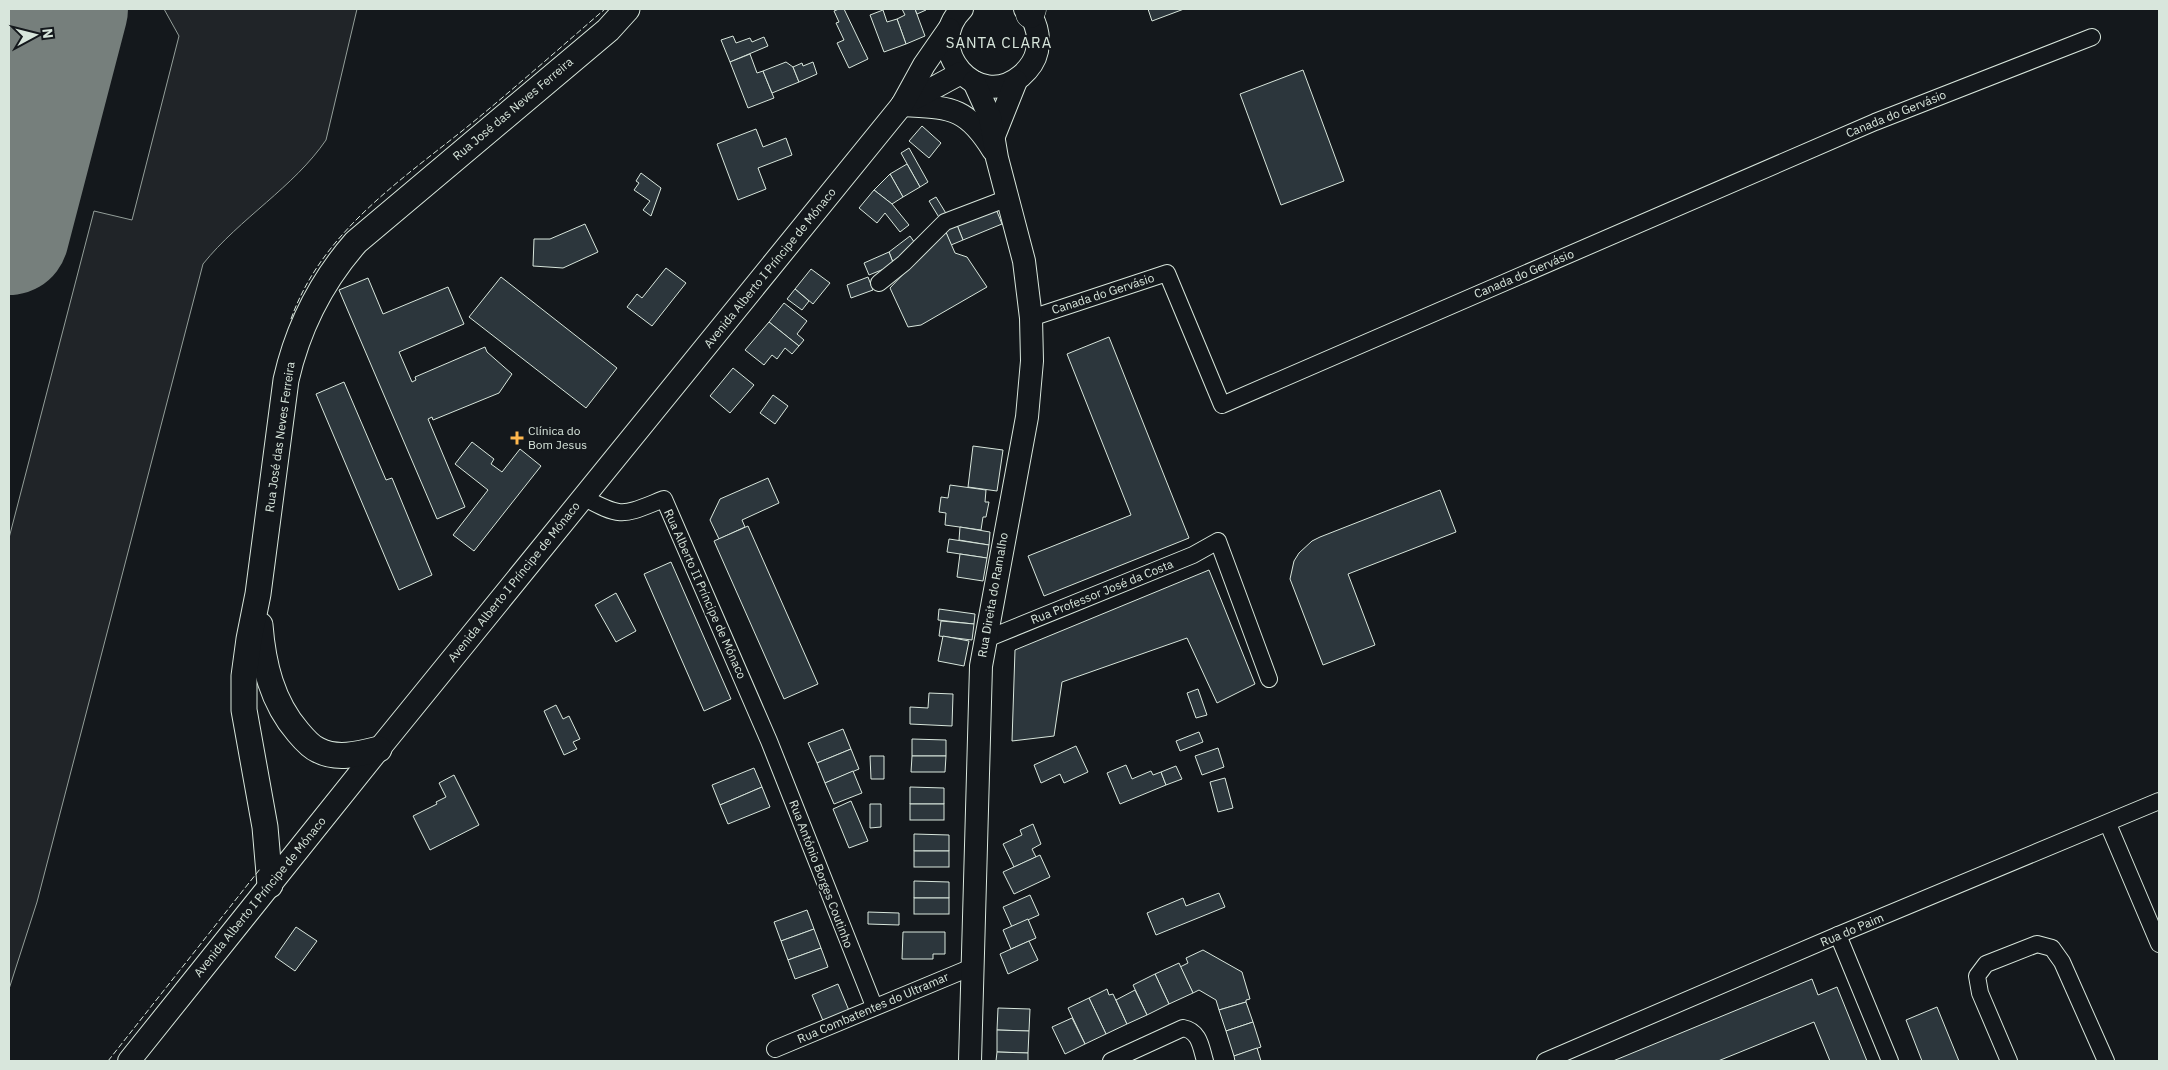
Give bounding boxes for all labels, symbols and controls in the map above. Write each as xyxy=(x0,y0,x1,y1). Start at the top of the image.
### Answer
north arrow xyxy=(10,10,60,60)
text: N xyxy=(38,27,57,40)
district label: SANTA CLARA xyxy=(946,33,1052,52)
street label: Rua José das Neves Ferreira xyxy=(450,54,576,163)
street label: Canada do Gervásio xyxy=(1843,86,1948,141)
street label: Avenida Alberto I Príncipe de Mónaco xyxy=(700,184,839,351)
street label: Canada do Gervásio xyxy=(1472,246,1576,301)
street label: Canada do Gervásio xyxy=(1050,270,1156,317)
street label: Rua José das Neves Ferreira xyxy=(261,360,298,513)
place label: Clínica do Bom Jesus xyxy=(528,423,587,452)
marker: Clínica do Bom Jesus xyxy=(510,431,524,445)
street label: Avenida Alberto I Príncipe de Mónaco xyxy=(444,498,583,665)
street label: Rua Alberto II Príncipe de Mónaco xyxy=(661,507,750,681)
street label: Rua Direita do Ramalho xyxy=(974,531,1011,658)
street label: Rua Professor José da Costa xyxy=(1028,556,1176,627)
street label: Rua António Borges Coutinho xyxy=(786,798,857,950)
street label: Avenida Alberto I Príncipe de Mónaco xyxy=(190,813,329,980)
street label: Rua do Paim xyxy=(1818,909,1886,950)
street label: Rua Combatentes do Ultramar xyxy=(795,969,951,1046)

